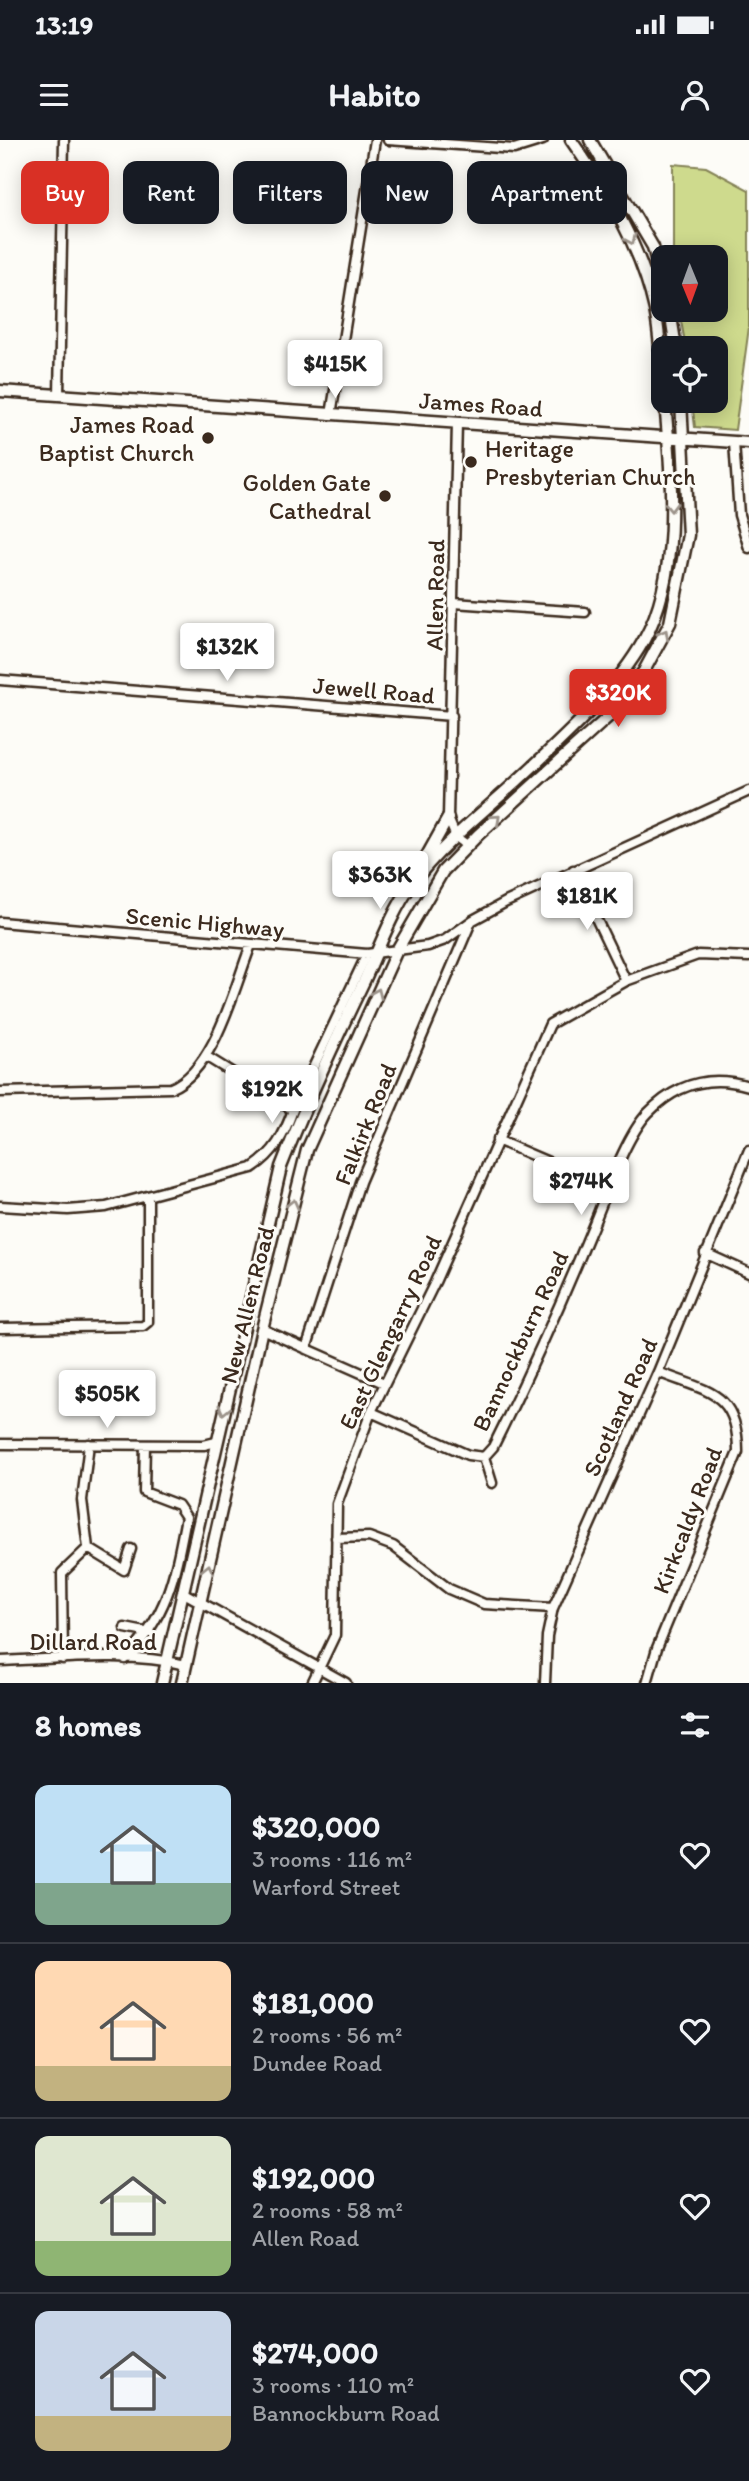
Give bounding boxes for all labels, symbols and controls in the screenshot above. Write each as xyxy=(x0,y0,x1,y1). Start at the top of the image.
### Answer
text: 13:19 xyxy=(35,9,93,41)
icon: menu xyxy=(35,76,73,114)
text: Habito xyxy=(329,76,420,114)
icon: person xyxy=(676,76,714,114)
chip: Buy xyxy=(21,161,109,224)
chip: Rent xyxy=(123,161,219,224)
chip: Filters xyxy=(233,161,347,224)
chip: New xyxy=(361,161,453,224)
chip: Apartment xyxy=(467,161,627,224)
one-way arrow xyxy=(623,233,637,245)
north arrow xyxy=(651,245,728,322)
map controls xyxy=(651,245,728,413)
button: locate xyxy=(651,336,728,413)
pin: $415K xyxy=(286,341,384,400)
text: $415K xyxy=(304,349,366,377)
street label: James Road xyxy=(418,385,544,423)
place label: James Road Baptist Church xyxy=(39,410,194,467)
marker: James Road Baptist Church xyxy=(200,430,216,446)
place label: Heritage Presbyterian Church xyxy=(485,434,695,491)
marker: Heritage Presbyterian Church xyxy=(463,454,479,470)
place label: Golden Gate Cathedral xyxy=(243,468,371,525)
marker: Golden Gate Cathedral xyxy=(377,488,393,504)
one-way arrow xyxy=(663,501,678,512)
street label: Allen Road xyxy=(420,539,450,651)
pin: $132K xyxy=(178,624,276,683)
one-way arrow xyxy=(656,629,669,641)
text: $132K xyxy=(196,632,258,660)
street label: Jewell Road xyxy=(312,670,436,710)
pin: $320K xyxy=(569,670,667,729)
text: $320K xyxy=(585,678,651,706)
one-way arrow xyxy=(488,815,501,827)
pin: $363K xyxy=(331,852,429,911)
text: $363K xyxy=(348,860,412,888)
pin: $181K xyxy=(538,872,636,932)
text: $181K xyxy=(557,881,617,909)
street label: Scenic Highway xyxy=(125,901,285,943)
one-way arrow xyxy=(369,988,383,1001)
street label: Falkirk Road xyxy=(327,1059,403,1189)
pin: $192K xyxy=(223,1066,321,1125)
text: $192K xyxy=(241,1074,303,1102)
pin: $274K xyxy=(532,1158,630,1217)
text: $274K xyxy=(549,1166,613,1194)
one-way arrow xyxy=(285,1198,299,1210)
street label: New Allen Road xyxy=(213,1223,281,1386)
street label: East Glengarry Road xyxy=(332,1230,448,1434)
street label: Bannockburn Road xyxy=(465,1246,575,1436)
street label: Scotland Road xyxy=(577,1333,663,1481)
pin: $505K xyxy=(58,1370,156,1430)
text: $505K xyxy=(75,1379,139,1407)
one-way arrow xyxy=(218,1404,232,1416)
street label: Kirkcaldy Road xyxy=(646,1442,728,1598)
one-way arrow xyxy=(200,1563,215,1575)
street label: Dillard Road xyxy=(29,1627,157,1656)
icon: filters xyxy=(676,1706,714,1744)
text: 8 homes xyxy=(35,1707,142,1744)
text: $320,000 xyxy=(252,1808,380,1845)
icon: home xyxy=(91,1813,175,1897)
icon: heart xyxy=(676,1836,714,1874)
text: 3 rooms · 116 m² xyxy=(252,1845,412,1873)
text: Warford Street xyxy=(252,1873,401,1901)
text: $181,000 xyxy=(252,1984,374,2021)
icon: home xyxy=(91,1989,175,2073)
icon: heart xyxy=(676,2012,714,2050)
text: 2 rooms · 56 m² xyxy=(252,2021,403,2049)
text: Dundee Road xyxy=(252,2049,382,2077)
text: $192,000 xyxy=(252,2159,375,2196)
icon: home xyxy=(91,2164,175,2248)
icon: heart xyxy=(676,2187,714,2225)
text: 2 rooms · 58 m² xyxy=(252,2196,403,2224)
text: Allen Road xyxy=(252,2224,359,2252)
text: $274,000 xyxy=(252,2334,378,2371)
icon: home xyxy=(91,2339,175,2423)
icon: heart xyxy=(676,2362,714,2400)
text: 3 rooms · 110 m² xyxy=(252,2371,414,2399)
text: Bannockburn Road xyxy=(252,2399,440,2427)

